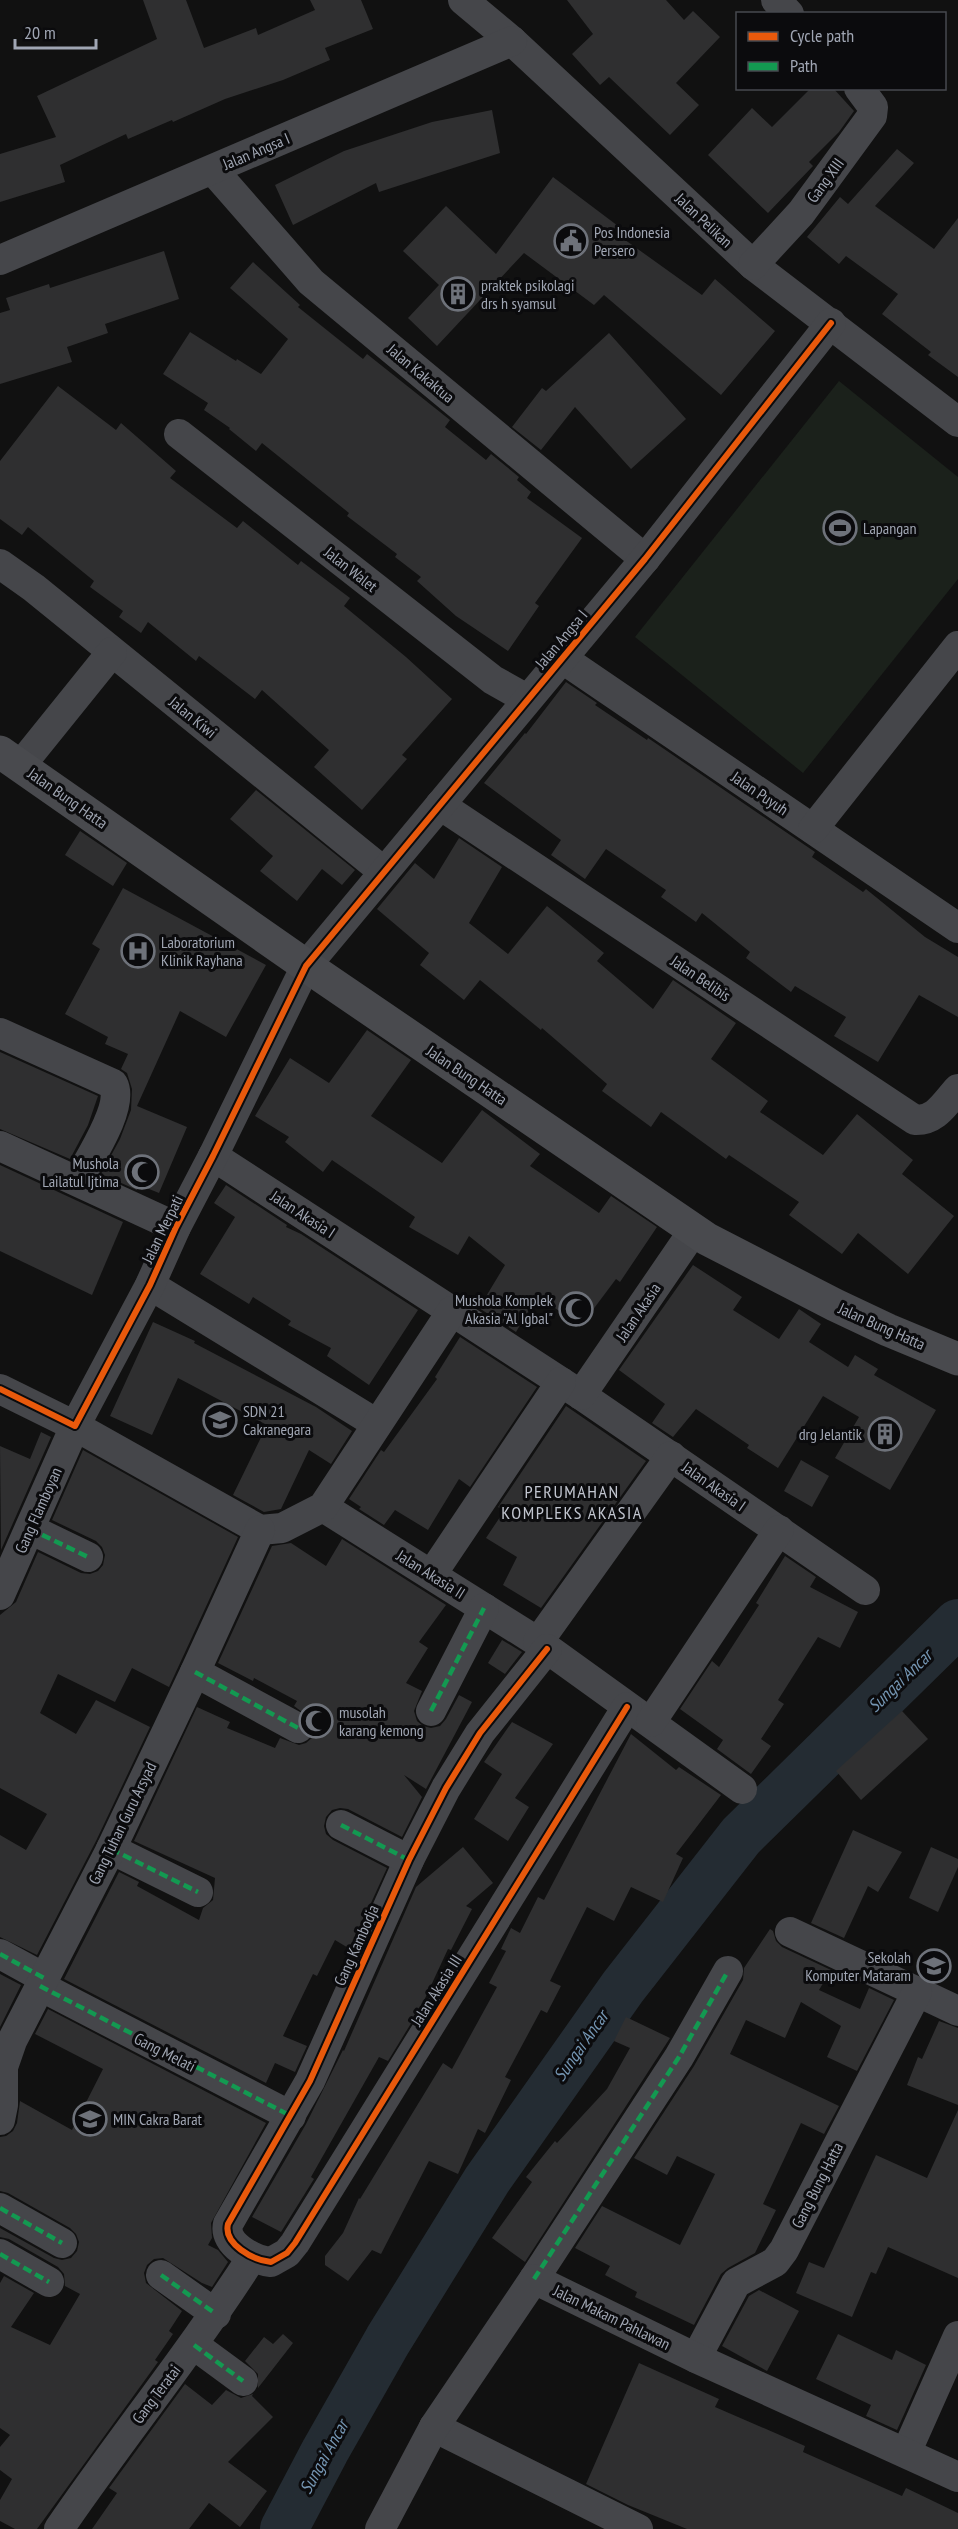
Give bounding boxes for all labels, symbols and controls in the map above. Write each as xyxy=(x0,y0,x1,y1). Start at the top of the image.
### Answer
scale bar xyxy=(15,12,96,50)
legend xyxy=(736,12,946,90)
text: 20 m xyxy=(24,21,56,44)
text: Cycle path xyxy=(790,24,854,47)
text: Path xyxy=(790,54,818,77)
street label: Jalan Angsa I xyxy=(219,128,292,174)
street label: Gang XIII xyxy=(802,154,848,206)
street label: Jalan Pelikan xyxy=(670,188,737,252)
place label: Pos Indonesia Persero xyxy=(594,222,670,260)
public building icon: Pos Indonesia Persero xyxy=(553,223,589,259)
place label: praktek psikolagi drs h syamsul xyxy=(481,275,574,313)
building icon: praktek psikolagi drs h syamsul xyxy=(440,276,476,312)
street label: Jalan Kakaktua xyxy=(383,339,459,407)
sports icon: Lapangan xyxy=(822,510,858,546)
place label: Lapangan xyxy=(863,518,917,538)
street label: Jalan Walet xyxy=(320,541,382,596)
street label: Jalan Angsa I xyxy=(530,605,591,673)
street label: Jalan Kiwi xyxy=(165,691,221,742)
street label: Jalan Bung Hatta xyxy=(23,763,112,833)
street label: Jalan Puyuh xyxy=(727,766,792,819)
place label: Laboratorium Klinik Rayhana xyxy=(161,932,243,970)
hospital icon: Laboratorium Klinik Rayhana xyxy=(120,933,156,969)
street label: Jalan Belibis xyxy=(666,950,735,1005)
street label: Jalan Bung Hatta xyxy=(422,1040,511,1109)
place label: Mushola Lailatul Ijtima xyxy=(42,1153,119,1191)
mosque icon: Mushola Lailatul Ijtima xyxy=(124,1154,160,1190)
street label: Jalan Akasia I xyxy=(266,1185,339,1242)
street label: Jalan Merpati xyxy=(137,1192,187,1267)
street label: Jalan Akasia xyxy=(611,1279,665,1346)
place label: Mushola Komplek Akasia "Al Igbal" xyxy=(455,1290,554,1328)
mosque icon: Mushola Komplek Akasia "Al Igbal" xyxy=(558,1291,594,1327)
street label: Jalan Bung Hatta xyxy=(835,1298,928,1354)
place label: SDN 21 Cakranegara xyxy=(243,1401,311,1439)
school or university icon: SDN 21 Cakranegara xyxy=(202,1402,238,1438)
building icon: drg Jelantik xyxy=(867,1416,903,1452)
place label: drg Jelantik xyxy=(799,1424,863,1444)
street label: Jalan Akasia I xyxy=(678,1456,750,1515)
street label: Gang Flamboyan xyxy=(10,1464,66,1556)
district label: PERUMAHAN KOMPLEKS AKASIA xyxy=(501,1480,643,1524)
street label: Jalan Akasia II xyxy=(392,1545,469,1603)
water label: Sungai Ancar xyxy=(863,1642,939,1717)
place label: musolah karang kemong xyxy=(339,1702,424,1740)
mosque icon: musolah karang kemong xyxy=(298,1703,334,1739)
street label: Gang Tuhan Guru Arsyad xyxy=(84,1759,160,1887)
street label: Gang Kambodja xyxy=(329,1901,383,1989)
place label: Sekolah Komputer Mataram xyxy=(805,1947,911,1985)
school or university icon: Sekolah Komputer Mataram xyxy=(916,1948,952,1984)
street label: Jalan Akasia III xyxy=(406,1951,466,2030)
water label: Sungai Ancar xyxy=(548,2004,615,2085)
street label: Gang Melati xyxy=(131,2028,199,2076)
school or university icon: MIN Cakra Barat xyxy=(72,2101,108,2137)
place label: MIN Cakra Barat xyxy=(113,2109,203,2129)
street label: Gang Bung Hatta xyxy=(787,2139,847,2231)
street label: Jalan Makam Pahlawan xyxy=(550,2280,673,2354)
street label: Gang Teratai xyxy=(127,2361,185,2427)
water label: Sungai Ancar xyxy=(294,2413,355,2498)

